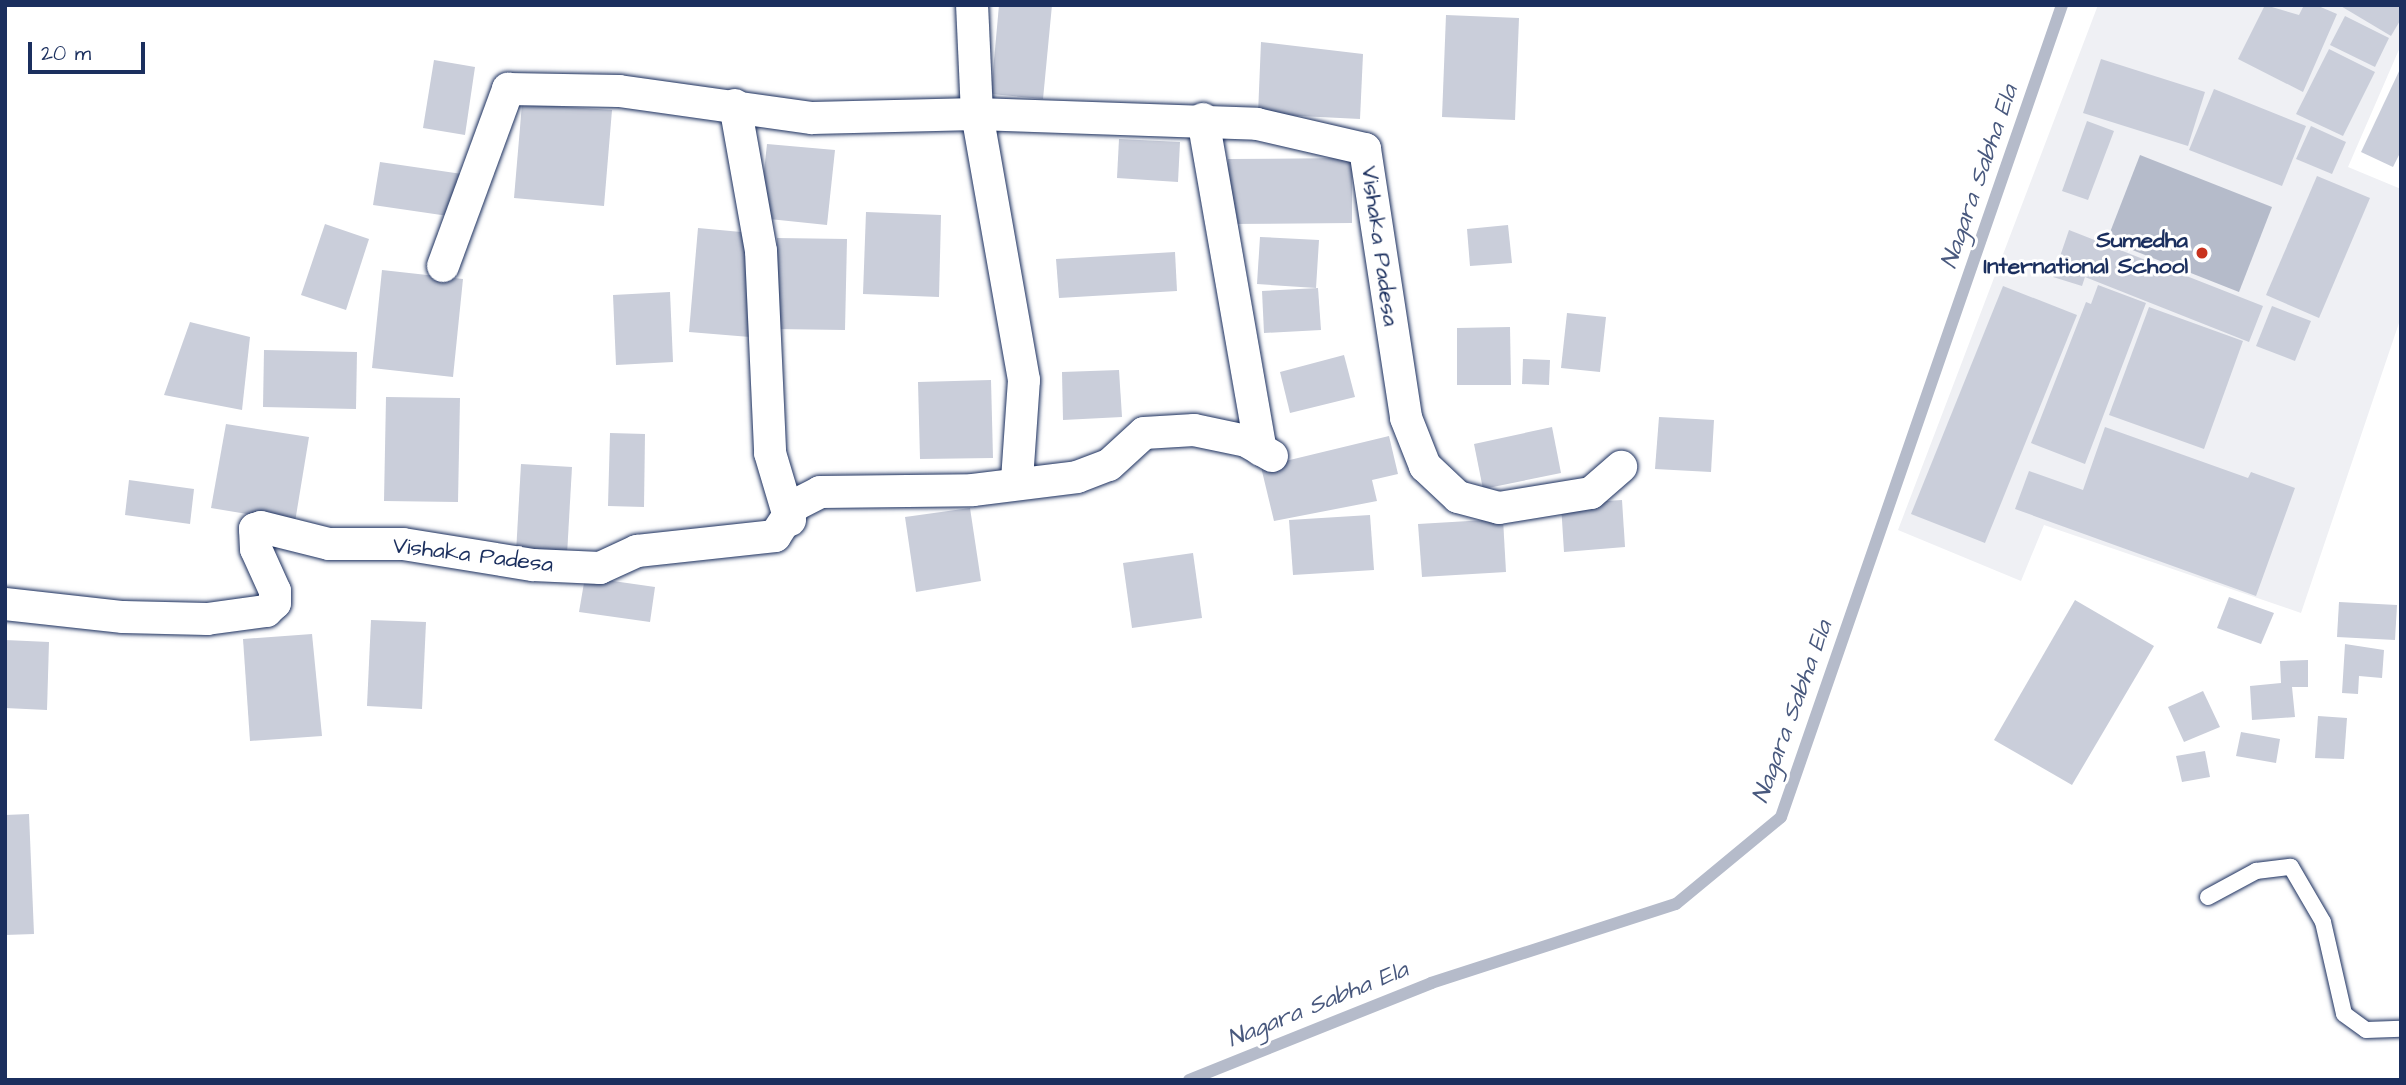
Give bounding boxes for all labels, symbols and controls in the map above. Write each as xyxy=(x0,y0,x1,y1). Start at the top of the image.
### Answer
scale bar xyxy=(32,28,149,72)
text: 20 m xyxy=(41,39,91,68)
water label: Nagara Sabha Ela xyxy=(1935,82,2025,272)
street label: Vishaka Padesa xyxy=(1355,164,1405,328)
place label: Sumedha International School xyxy=(1983,226,2188,280)
marker: Sumedha International School xyxy=(2194,245,2210,261)
street label: Vishaka Padesa xyxy=(391,531,555,579)
water label: Nagara Sabha Ela xyxy=(1747,617,1839,807)
water label: Nagara Sabha Ela xyxy=(1224,956,1412,1054)

